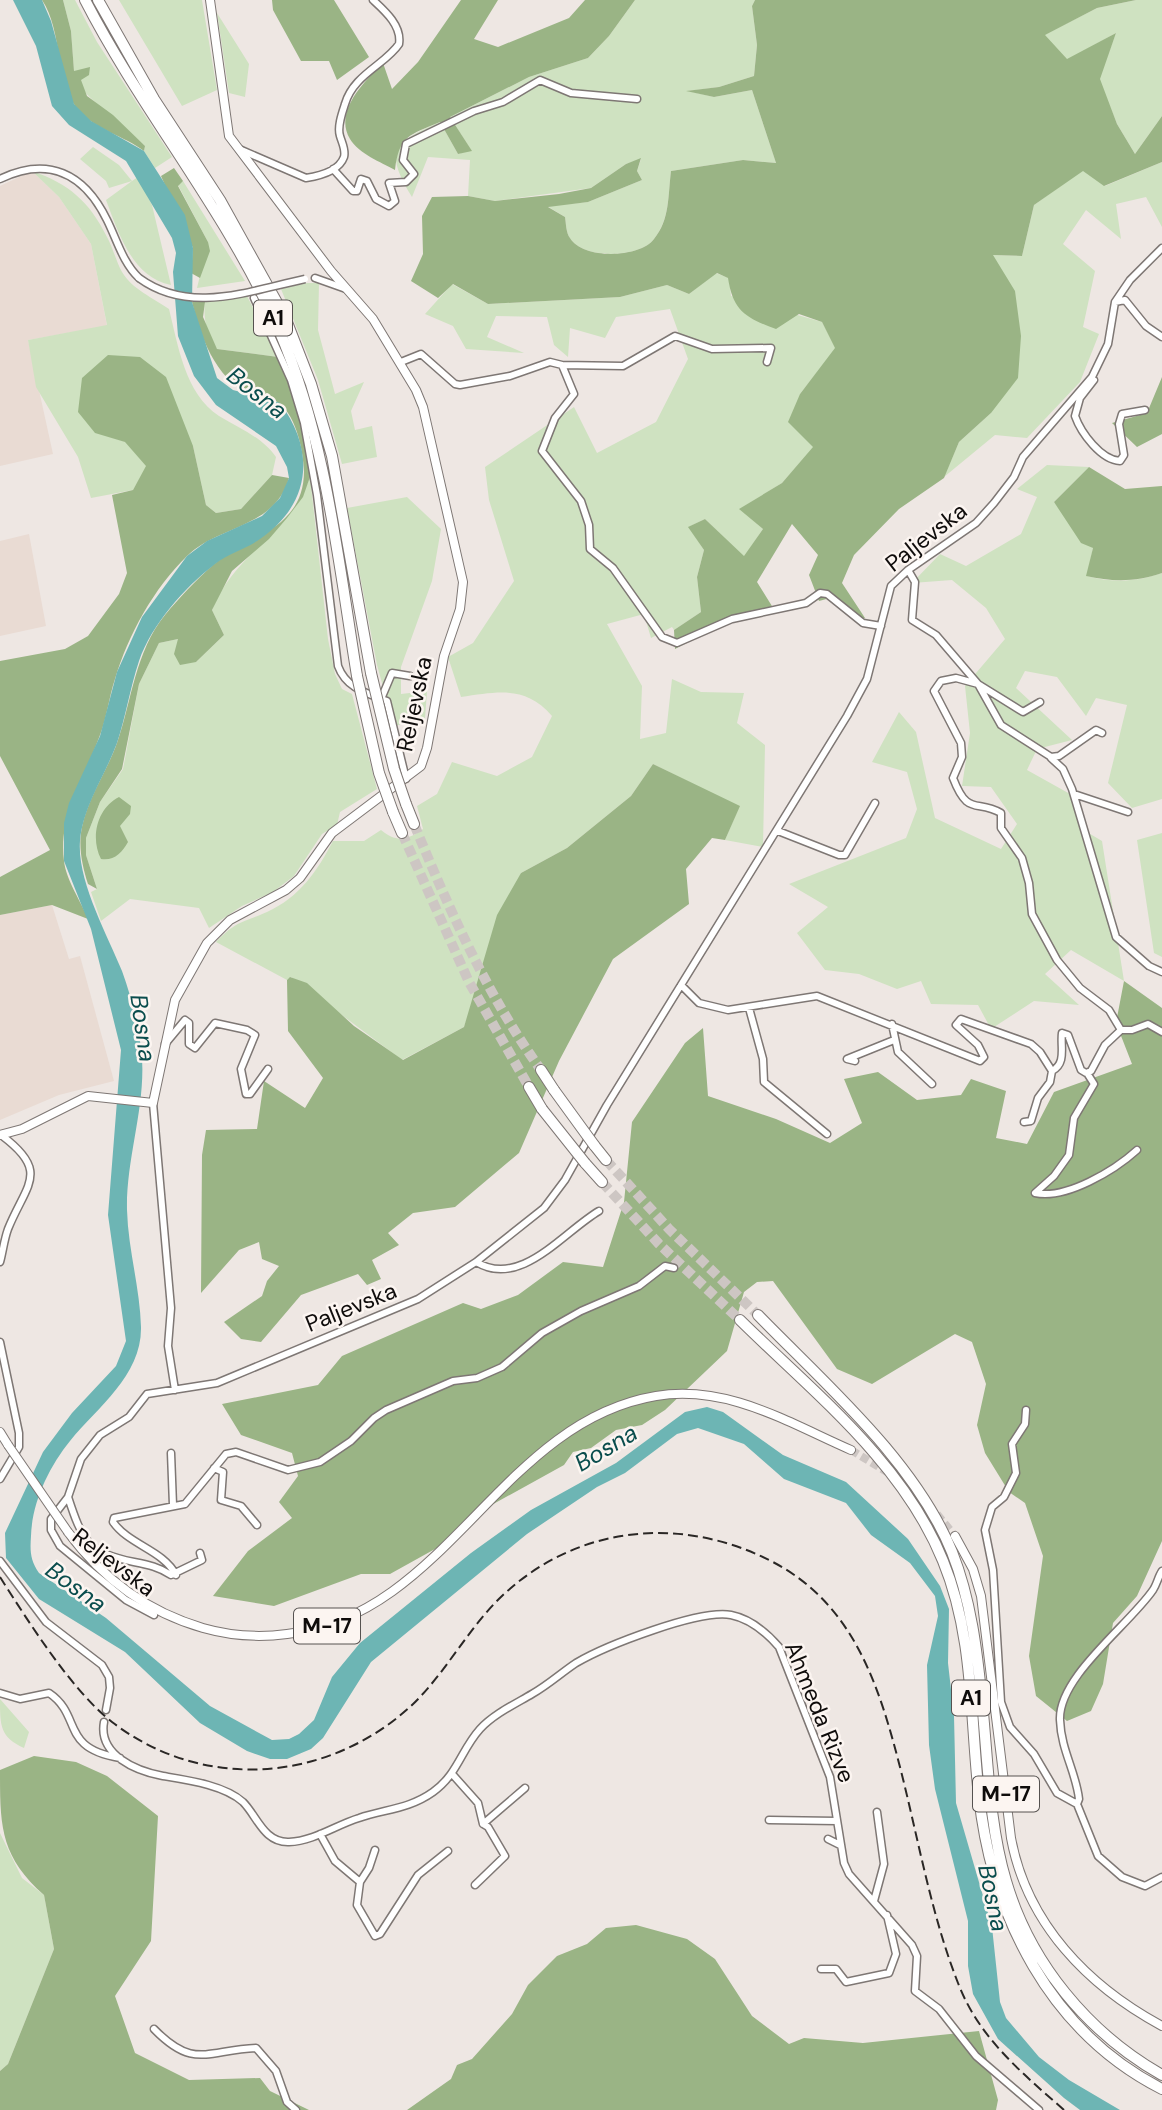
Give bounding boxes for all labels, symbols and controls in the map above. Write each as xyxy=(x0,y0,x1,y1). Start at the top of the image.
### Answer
road number: A1 xyxy=(254,300,292,336)
water label: Bosna xyxy=(221,359,294,426)
street label: Paljevska xyxy=(879,496,973,578)
street label: Reljevska xyxy=(389,654,439,754)
water label: Bosna xyxy=(123,992,164,1064)
street label: Paljevska xyxy=(301,1275,401,1339)
water label: Bosna xyxy=(569,1417,643,1478)
street label: Reljevska xyxy=(66,1521,162,1603)
water label: Bosna xyxy=(40,1554,113,1619)
road number: M-17 xyxy=(294,1608,360,1644)
street label: Ahmeda Rizve xyxy=(778,1637,862,1787)
road number: A1 xyxy=(952,1680,990,1716)
road number: M-17 xyxy=(973,1776,1039,1812)
water label: Bosna xyxy=(971,1861,1016,1934)

